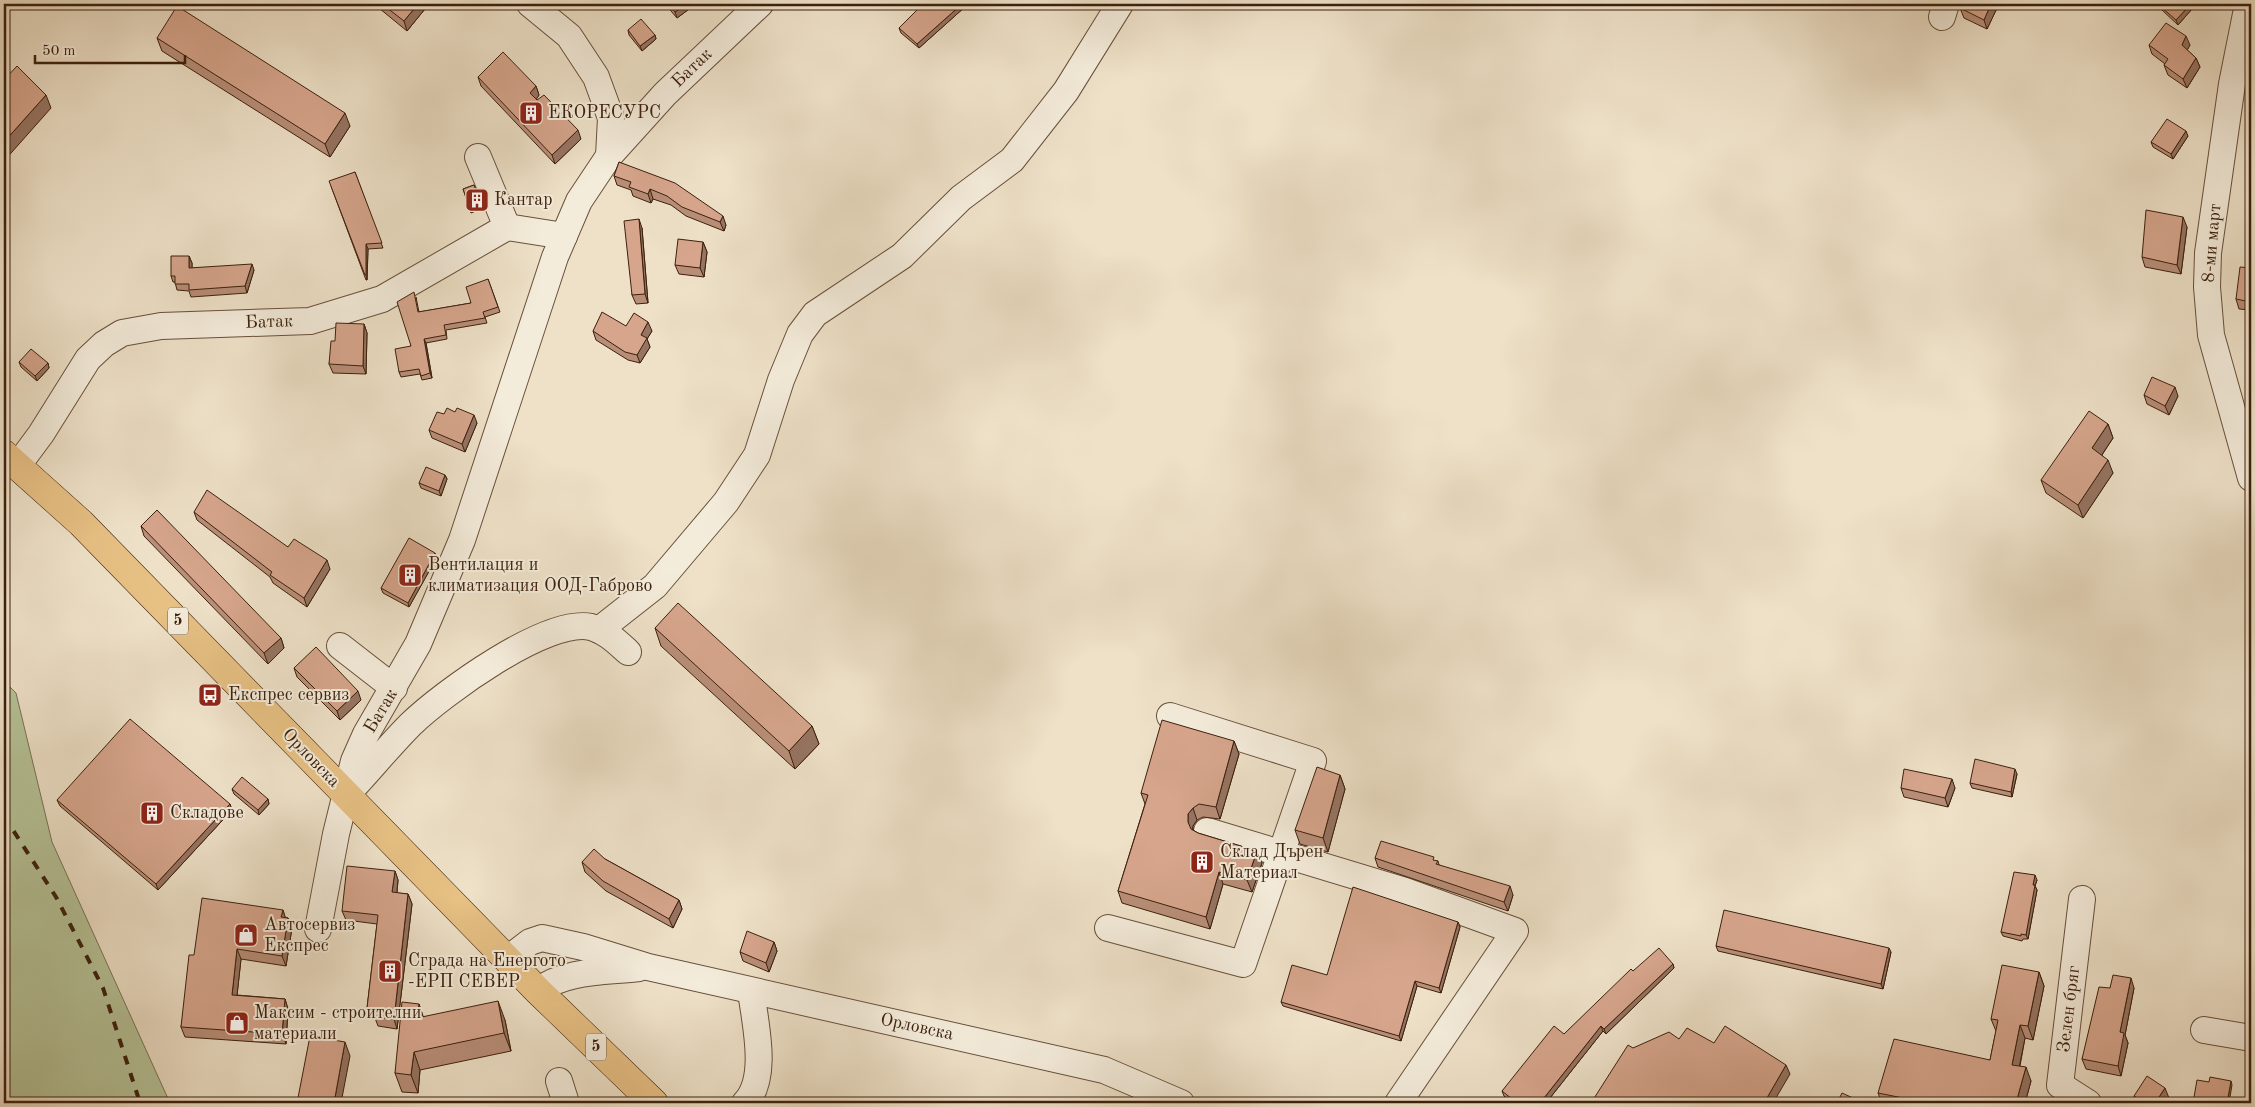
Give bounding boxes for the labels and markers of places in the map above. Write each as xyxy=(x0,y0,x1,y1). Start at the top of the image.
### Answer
building icon: ЕКОРЕСУРС xyxy=(518,100,544,126)
place label: ЕКОРЕСУРС xyxy=(548,104,661,122)
building icon: Кантар xyxy=(464,187,490,213)
place label: Кантар xyxy=(494,191,553,209)
place label: Вентилация и климатизация ООД-Габрово xyxy=(428,556,653,595)
building icon: Вентилация и климатизация ООД-Габрово xyxy=(397,562,423,588)
bus stop icon: Експрес сервиз xyxy=(197,682,223,708)
place label: Експрес сервиз xyxy=(228,686,349,704)
building icon: Складове xyxy=(139,800,165,826)
place label: Складове xyxy=(170,804,244,822)
place label: Склад Дърен Материал xyxy=(1220,843,1323,882)
building icon: Склад Дърен Материал xyxy=(1189,849,1215,875)
place label: Автосервиз Експрес xyxy=(264,916,356,955)
shop icon: Автосервиз Експрес xyxy=(233,922,259,948)
place label: Сграда на Енергото -ЕРП СЕВЕР xyxy=(408,952,566,991)
building icon: Сграда на Енергото -ЕРП СЕВЕР xyxy=(377,958,403,984)
place label: Максим - строителни материали xyxy=(254,1004,421,1043)
shop icon: Максим - строителни материали xyxy=(224,1010,250,1036)

